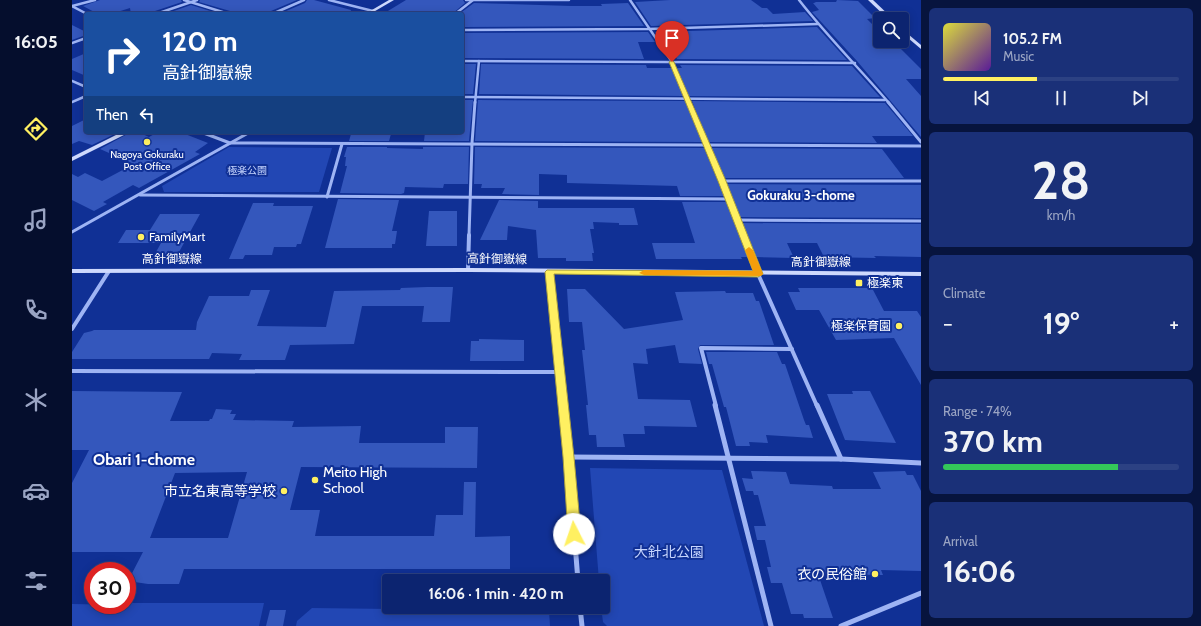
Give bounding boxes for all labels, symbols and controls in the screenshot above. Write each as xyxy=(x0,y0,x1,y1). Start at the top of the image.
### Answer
map controls xyxy=(873,12,909,48)
button: search xyxy=(873,12,909,48)
pin xyxy=(655,21,689,62)
text: 120 m xyxy=(162,24,238,58)
icon: arrive xyxy=(661,27,683,49)
icon: right xyxy=(96,28,148,80)
text: 105.2 FM xyxy=(1003,30,1062,48)
text: 16:05 xyxy=(14,31,58,53)
text: Music xyxy=(1003,48,1034,64)
text: 高針御嶽線 xyxy=(162,62,252,84)
icon: previous xyxy=(971,87,993,109)
icon: pause xyxy=(1050,87,1072,109)
icon: next xyxy=(1129,87,1151,109)
icon: left xyxy=(136,104,158,126)
text: Then xyxy=(96,106,128,124)
icon: directions xyxy=(22,115,50,143)
marker: Nagoya Gokuraku Post Office xyxy=(142,137,152,147)
place label: Nagoya Gokuraku Post Office xyxy=(110,148,184,173)
text: 28 xyxy=(1032,149,1090,212)
park label: 極楽公園 xyxy=(227,164,267,177)
district label: Gokuraku 3-chome xyxy=(747,187,855,203)
icon: music xyxy=(22,206,50,234)
text: km/h xyxy=(1047,207,1075,223)
place label: FamilyMart xyxy=(149,229,205,244)
marker: FamilyMart xyxy=(136,232,146,242)
street label: 高針御嶽線 xyxy=(467,250,527,267)
street label: 高針御嶽線 xyxy=(142,251,202,266)
street label: 高針御嶽線 xyxy=(791,254,851,269)
place label: 極楽東 xyxy=(867,275,903,290)
marker: 極楽東 xyxy=(854,278,864,288)
text: Climate xyxy=(943,285,985,301)
icon: phone xyxy=(22,296,50,324)
text: 19° xyxy=(1043,305,1079,342)
text: − xyxy=(943,310,953,337)
text: + xyxy=(1169,310,1179,337)
place label: 極楽保育園 xyxy=(831,318,891,333)
marker: 極楽保育園 xyxy=(894,321,904,331)
icon: climate xyxy=(22,386,50,414)
text: Range · 74% xyxy=(943,403,1012,419)
text: 370 km xyxy=(943,423,1043,460)
district label: Obari 1-chome xyxy=(93,450,195,469)
place label: Meito High School xyxy=(323,463,387,497)
marker: Meito High School xyxy=(310,475,320,485)
icon: car xyxy=(22,477,50,505)
place label: 市立名東高等学校 xyxy=(164,482,276,500)
marker: 市立名東高等学校 xyxy=(279,486,289,496)
position arrow xyxy=(553,513,595,555)
text: Arrival xyxy=(943,533,978,549)
park label: 大針北公園 xyxy=(634,543,704,561)
text: 16:06 xyxy=(943,553,1016,590)
speed limit sign: 30 xyxy=(84,562,136,614)
place label: 衣の民俗館 xyxy=(797,565,867,583)
icon: filters xyxy=(22,567,50,595)
marker: 衣の民俗館 xyxy=(870,569,880,579)
text: 16:06 · 1 min · 420 m xyxy=(429,585,563,603)

